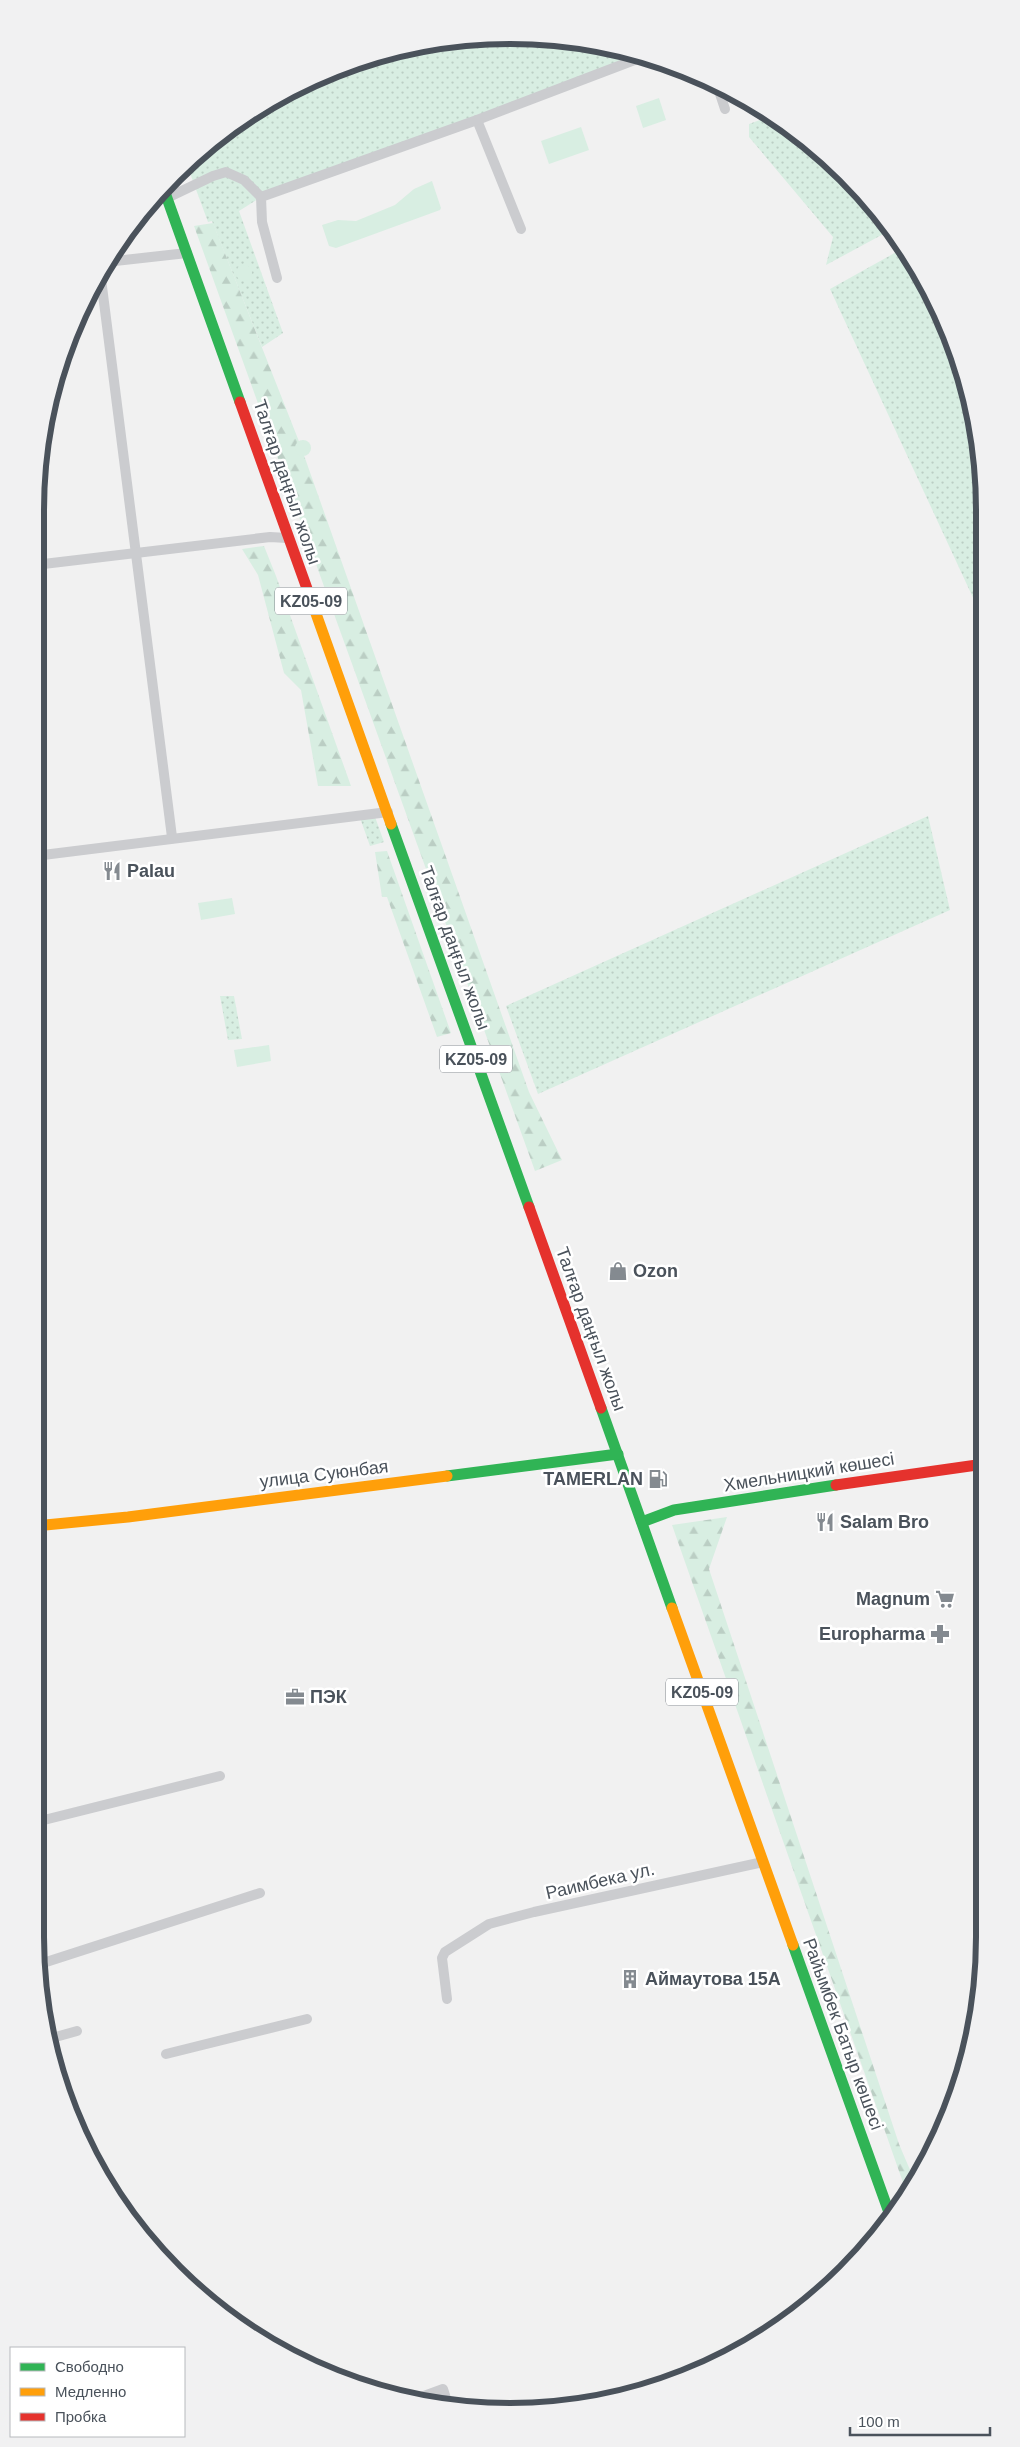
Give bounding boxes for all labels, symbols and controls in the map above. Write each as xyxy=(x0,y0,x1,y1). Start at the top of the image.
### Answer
street label: Талғар даңғыл жолы xyxy=(249,397,325,567)
road number: KZ05-09 xyxy=(275,588,347,614)
restaurant icon: Palau xyxy=(101,860,123,882)
place label: Palau xyxy=(127,861,175,881)
street label: Талғар даңғыл жолы xyxy=(416,863,494,1033)
road number: KZ05-09 xyxy=(440,1046,512,1072)
street label: Талғар даңғыл жолы xyxy=(552,1244,630,1414)
shop icon: Ozon xyxy=(607,1260,629,1282)
place label: Ozon xyxy=(633,1261,678,1281)
street label: Хмельницкий көшесі xyxy=(722,1449,896,1495)
street label: улица Суюнбая xyxy=(258,1456,390,1492)
fuel station icon: TAMERLAN xyxy=(647,1468,669,1490)
place label: TAMERLAN xyxy=(543,1469,643,1489)
restaurant icon: Salam Bro xyxy=(814,1511,836,1533)
place label: Salam Bro xyxy=(840,1512,929,1532)
supermarket icon: Magnum xyxy=(934,1588,956,1610)
place label: Magnum xyxy=(856,1589,930,1609)
pharmacy icon: Europharma xyxy=(929,1623,951,1645)
place label: Europharma xyxy=(819,1624,926,1644)
road number: KZ05-09 xyxy=(666,1678,738,1705)
office icon: ПЭК xyxy=(284,1686,306,1708)
place label: ПЭК xyxy=(310,1687,348,1707)
street label: Раимбека ул. xyxy=(544,1859,656,1903)
street label: Райымбек Батыр көшесі xyxy=(799,1935,887,2133)
building icon: Аймаутова 15А xyxy=(619,1968,641,1990)
place label: Аймаутова 15А xyxy=(645,1969,781,1989)
legend xyxy=(10,2347,185,2437)
text: Свободно xyxy=(55,2358,124,2375)
text: Медленно xyxy=(55,2383,126,2400)
scale bar xyxy=(850,2404,990,2436)
text: Пробка xyxy=(55,2408,107,2425)
text: 100 m xyxy=(858,2413,900,2430)

